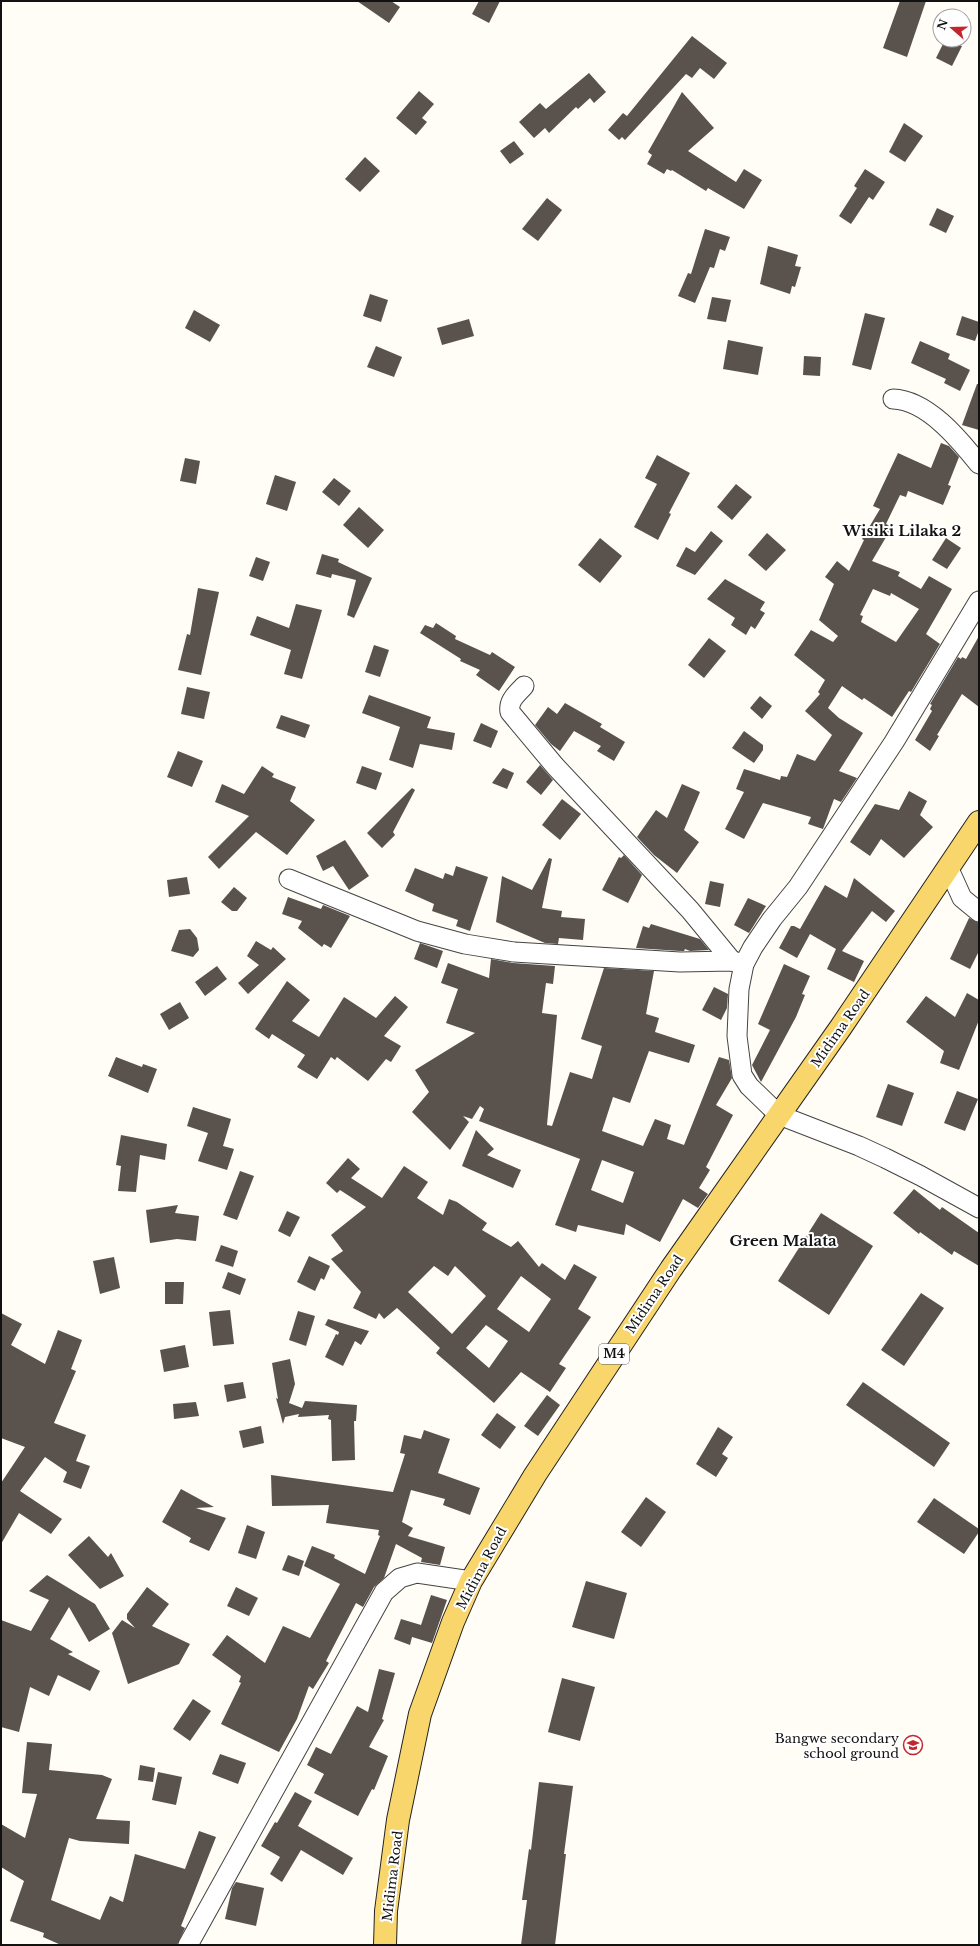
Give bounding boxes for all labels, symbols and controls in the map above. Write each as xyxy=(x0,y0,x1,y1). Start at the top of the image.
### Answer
north arrow xyxy=(932,8,972,48)
text: N xyxy=(934,17,951,32)
district label: Wisiki Lilaka 2 xyxy=(842,521,961,540)
street label: Midima Road xyxy=(807,986,874,1070)
district label: Green Malata xyxy=(729,1231,837,1250)
street label: Midima Road xyxy=(622,1252,687,1337)
road number: M4 xyxy=(599,1344,629,1364)
street label: Midima Road xyxy=(453,1524,510,1612)
place label: Bangwe secondary school ground xyxy=(775,1730,900,1762)
school or university icon: Bangwe secondary school ground xyxy=(902,1734,924,1756)
street label: Midima Road xyxy=(379,1830,407,1922)

